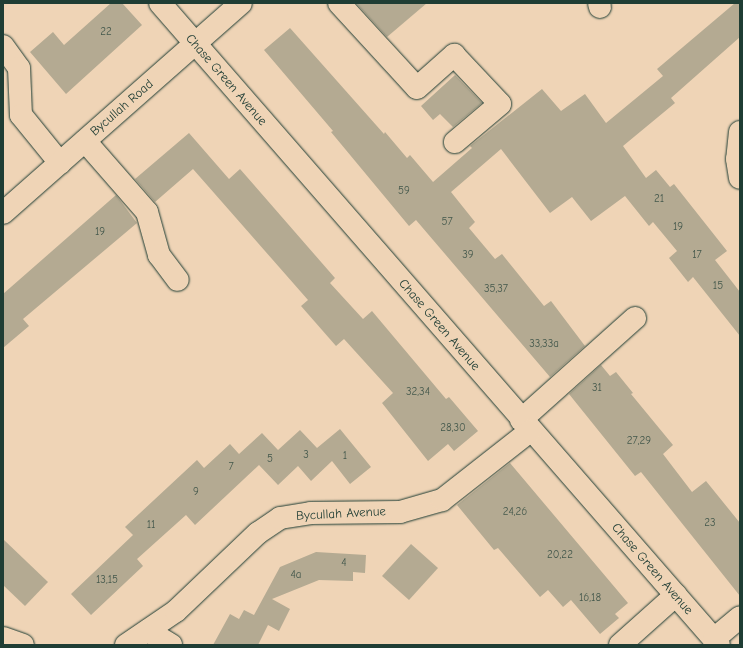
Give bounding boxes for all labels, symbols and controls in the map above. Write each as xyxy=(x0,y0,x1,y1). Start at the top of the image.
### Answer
house number: 22 xyxy=(100,25,112,39)
street label: Chase Green Avenue xyxy=(182,31,270,129)
street label: Bycullah Road xyxy=(87,76,157,140)
house number: 59 xyxy=(398,184,410,198)
house number: 21 xyxy=(654,192,664,206)
house number: 57 xyxy=(441,215,453,229)
house number: 19 xyxy=(673,220,683,234)
house number: 19 xyxy=(95,225,105,239)
house number: 39 xyxy=(462,248,474,262)
house number: 17 xyxy=(692,248,702,262)
street label: Chase Green Avenue xyxy=(395,276,483,374)
house number: 15 xyxy=(713,279,723,293)
house number: 35,37 xyxy=(484,282,508,296)
house number: 33,33a xyxy=(529,337,559,351)
house number: 31 xyxy=(592,381,602,395)
house number: 32,34 xyxy=(406,385,430,399)
house number: 28,30 xyxy=(440,421,466,435)
house number: 27,29 xyxy=(627,434,651,448)
house number: 3 xyxy=(303,448,309,462)
house number: 1 xyxy=(343,449,347,463)
house number: 5 xyxy=(267,452,273,466)
house number: 7 xyxy=(228,460,234,474)
house number: 9 xyxy=(193,485,199,499)
street label: Bycullah Avenue xyxy=(296,504,386,524)
house number: 24,26 xyxy=(503,505,527,519)
house number: 23 xyxy=(704,516,716,530)
house number: 11 xyxy=(147,518,155,532)
street label: Chase Green Avenue xyxy=(608,520,696,618)
house number: 20,22 xyxy=(547,548,573,562)
house number: 4 xyxy=(341,556,347,570)
house number: 4a xyxy=(291,568,301,582)
house number: 13,15 xyxy=(96,573,118,587)
house number: 16,18 xyxy=(579,591,601,605)

